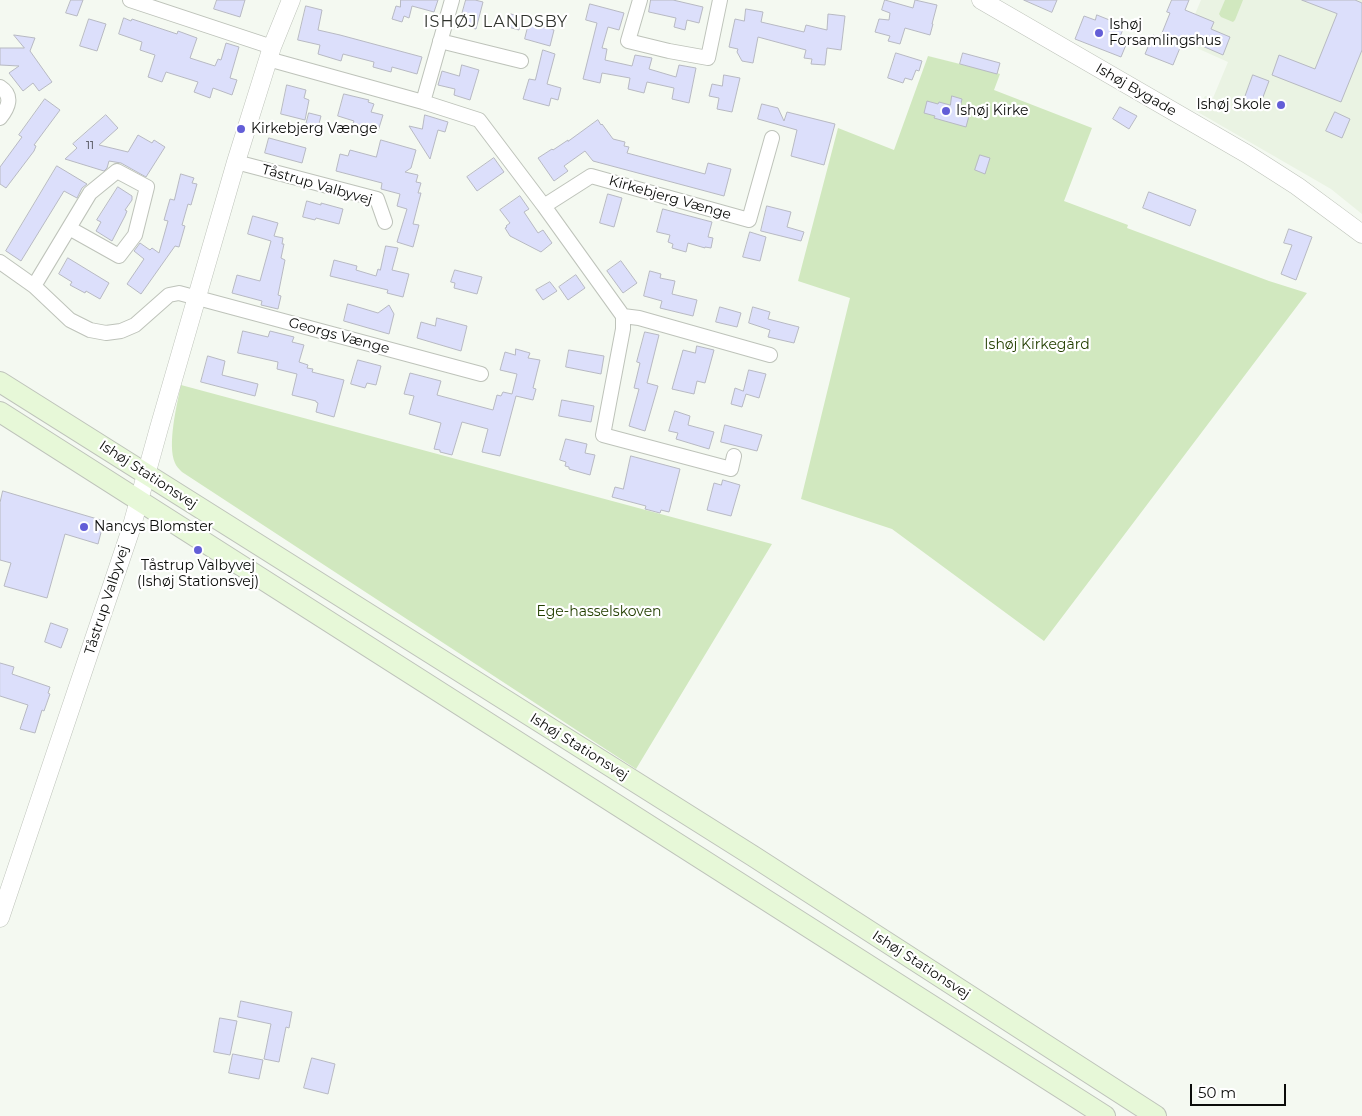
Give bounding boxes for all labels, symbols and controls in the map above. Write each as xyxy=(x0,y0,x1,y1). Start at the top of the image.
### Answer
district label: ISHØJ LANDSBY xyxy=(422,12,570,32)
place label: Ishøj Forsamlingshus xyxy=(1109,17,1221,49)
marker: Ishøj Forsamlingshus xyxy=(1093,27,1105,39)
street label: Ishøj Bygade xyxy=(1093,60,1179,120)
place label: Ishøj Skole xyxy=(1197,97,1271,113)
marker: Ishøj Skole xyxy=(1275,99,1287,111)
place label: Ishøj Kirke xyxy=(956,103,1029,119)
marker: Ishøj Kirke xyxy=(940,105,952,117)
place label: Kirkebjerg Vænge xyxy=(251,121,378,137)
marker: Kirkebjerg Vænge xyxy=(235,123,247,135)
house number: 11 xyxy=(86,139,94,153)
street label: Tåstrup Valbyvej xyxy=(260,161,374,209)
street label: Kirkebjerg Vænge xyxy=(607,172,733,224)
street label: Georgs Vænge xyxy=(287,314,391,358)
park label: Ishøj Kirkegård xyxy=(984,337,1090,353)
street label: Ishøj Stationsvej xyxy=(96,437,200,513)
place label: Nancys Blomster xyxy=(94,519,213,535)
marker: Nancys Blomster xyxy=(78,521,90,533)
street label: Tåstrup Valbyvej xyxy=(81,543,133,657)
marker: Tåstrup Valbyvej (Ishøj Stationsvej) xyxy=(192,544,204,556)
place label: Tåstrup Valbyvej (Ishøj Stationsvej) xyxy=(137,558,259,590)
park label: Ege-hasselskoven xyxy=(536,604,662,620)
street label: Ishøj Stationsvej xyxy=(527,710,631,784)
street label: Ishøj Stationsvej xyxy=(869,927,973,1003)
scale bar xyxy=(1192,1074,1288,1106)
text: 50 m xyxy=(1198,1083,1236,1102)

